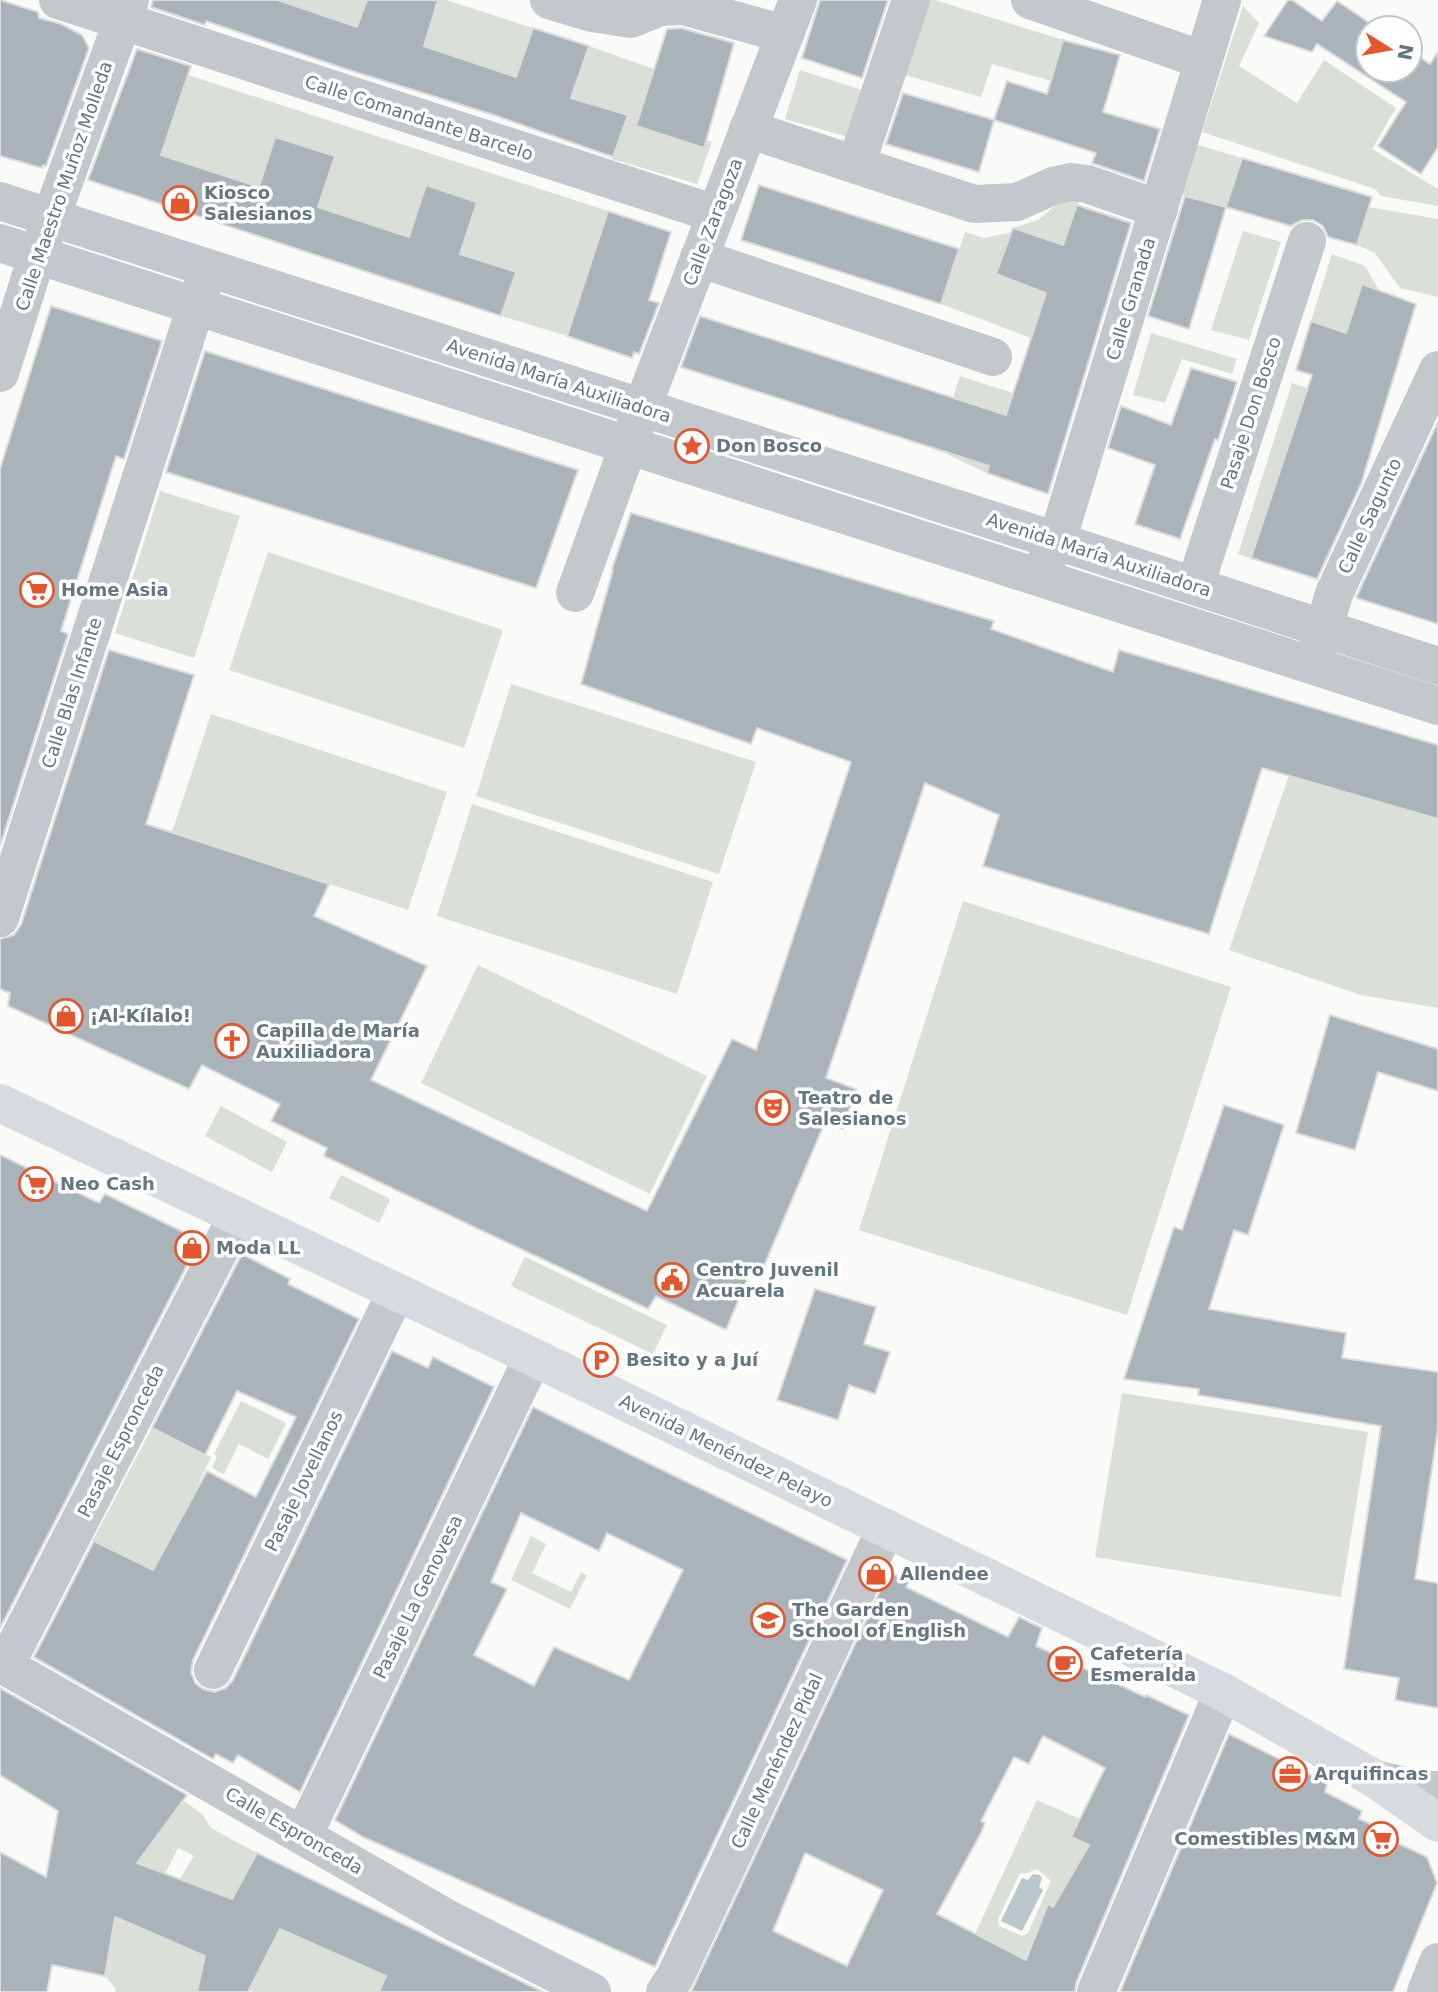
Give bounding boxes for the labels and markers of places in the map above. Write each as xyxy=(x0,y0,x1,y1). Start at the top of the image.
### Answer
place label: Kiosco Salesianos xyxy=(204,182,312,224)
shop icon: Kiosco Salesianos xyxy=(161,184,199,222)
place icon: Don Bosco xyxy=(673,427,711,465)
place label: Don Bosco xyxy=(716,435,822,456)
supermarket icon: Home Asia xyxy=(18,571,56,609)
place label: Home Asia xyxy=(61,579,169,600)
shop icon: ¡Al-Kílalo! xyxy=(47,997,85,1035)
place label: ¡Al-Kílalo! xyxy=(90,1005,191,1026)
place label: Capilla de María Auxiliadora xyxy=(256,1020,420,1062)
church icon: Capilla de María Auxiliadora xyxy=(213,1022,251,1060)
place label: Teatro de Salesianos xyxy=(798,1087,906,1129)
theatre icon: Teatro de Salesianos xyxy=(754,1089,792,1127)
supermarket icon: Neo Cash xyxy=(17,1165,55,1203)
place label: Neo Cash xyxy=(60,1173,155,1194)
shop icon: Moda LL xyxy=(173,1229,211,1267)
place label: Moda LL xyxy=(216,1237,301,1258)
place label: Centro Juvenil Acuarela xyxy=(696,1259,839,1301)
public building icon: Centro Juvenil Acuarela xyxy=(653,1261,691,1299)
parking icon: Besito y a Juí xyxy=(582,1341,620,1379)
place label: Besito y a Juí xyxy=(626,1349,759,1370)
shop icon: Allendee xyxy=(857,1555,895,1593)
place label: Allendee xyxy=(900,1563,989,1584)
place label: The Garden School of English xyxy=(792,1599,966,1641)
school or university icon: The Garden School of English xyxy=(749,1601,787,1639)
place label: Cafetería Esmeralda xyxy=(1090,1643,1196,1685)
cafe icon: Cafetería Esmeralda xyxy=(1046,1645,1084,1683)
office icon: Arquifincas xyxy=(1271,1755,1309,1793)
place label: Arquifincas xyxy=(1314,1763,1428,1784)
supermarket icon: Comestibles M&M xyxy=(1362,1820,1400,1858)
place label: Comestibles M&M xyxy=(1174,1828,1356,1849)

